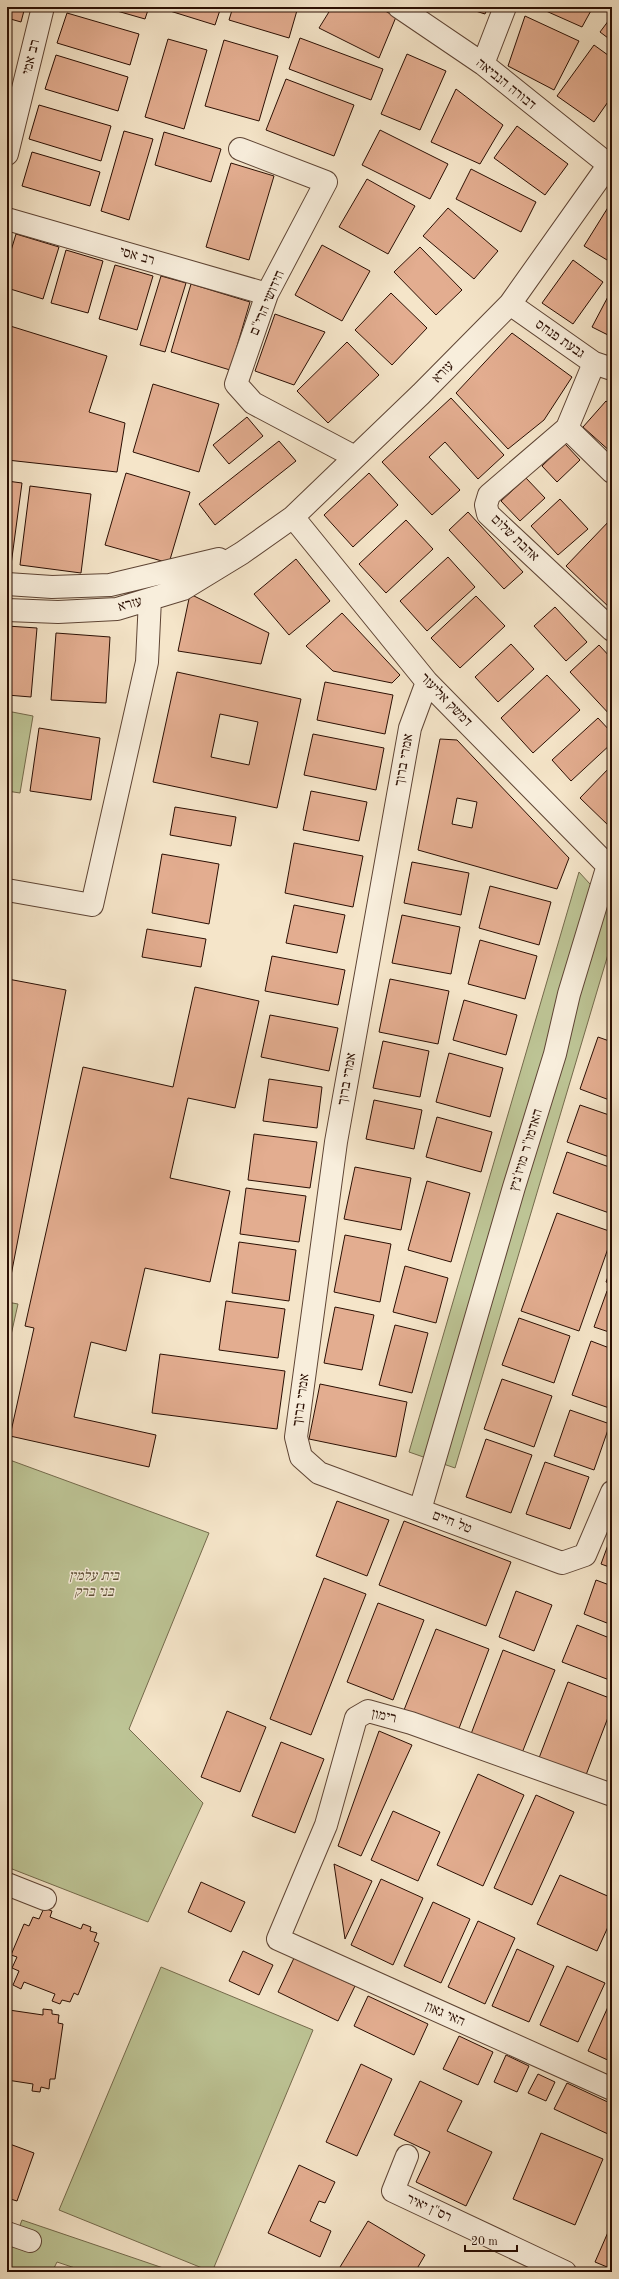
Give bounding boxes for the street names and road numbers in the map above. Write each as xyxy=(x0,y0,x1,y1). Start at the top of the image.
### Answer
street label: רב אמי xyxy=(20,38,42,76)
street label: דבורה הנביאה xyxy=(473,56,539,112)
street label: רב אסי xyxy=(118,244,156,268)
street label: חידושי הרי"ם xyxy=(247,269,287,337)
street label: גבעת פנחס xyxy=(533,317,587,361)
street label: עזרא xyxy=(430,358,457,386)
street label: אהבת שלום xyxy=(489,511,542,564)
street label: עזרא xyxy=(116,594,144,614)
street label: דמשק אליעזר xyxy=(417,670,475,729)
street label: אמרי ברוך xyxy=(392,732,416,788)
street label: אמרי ברוך xyxy=(335,1051,359,1107)
street label: האדמו"ר מויז'ניץ xyxy=(507,1107,545,1193)
street label: אמרי ברוך xyxy=(290,1373,312,1427)
street label: טל חיים xyxy=(430,1507,474,1536)
street label: רימון xyxy=(370,1707,398,1725)
street label: האי גאון xyxy=(423,1999,467,2029)
street label: רס"ן יאיר xyxy=(404,2192,454,2224)

